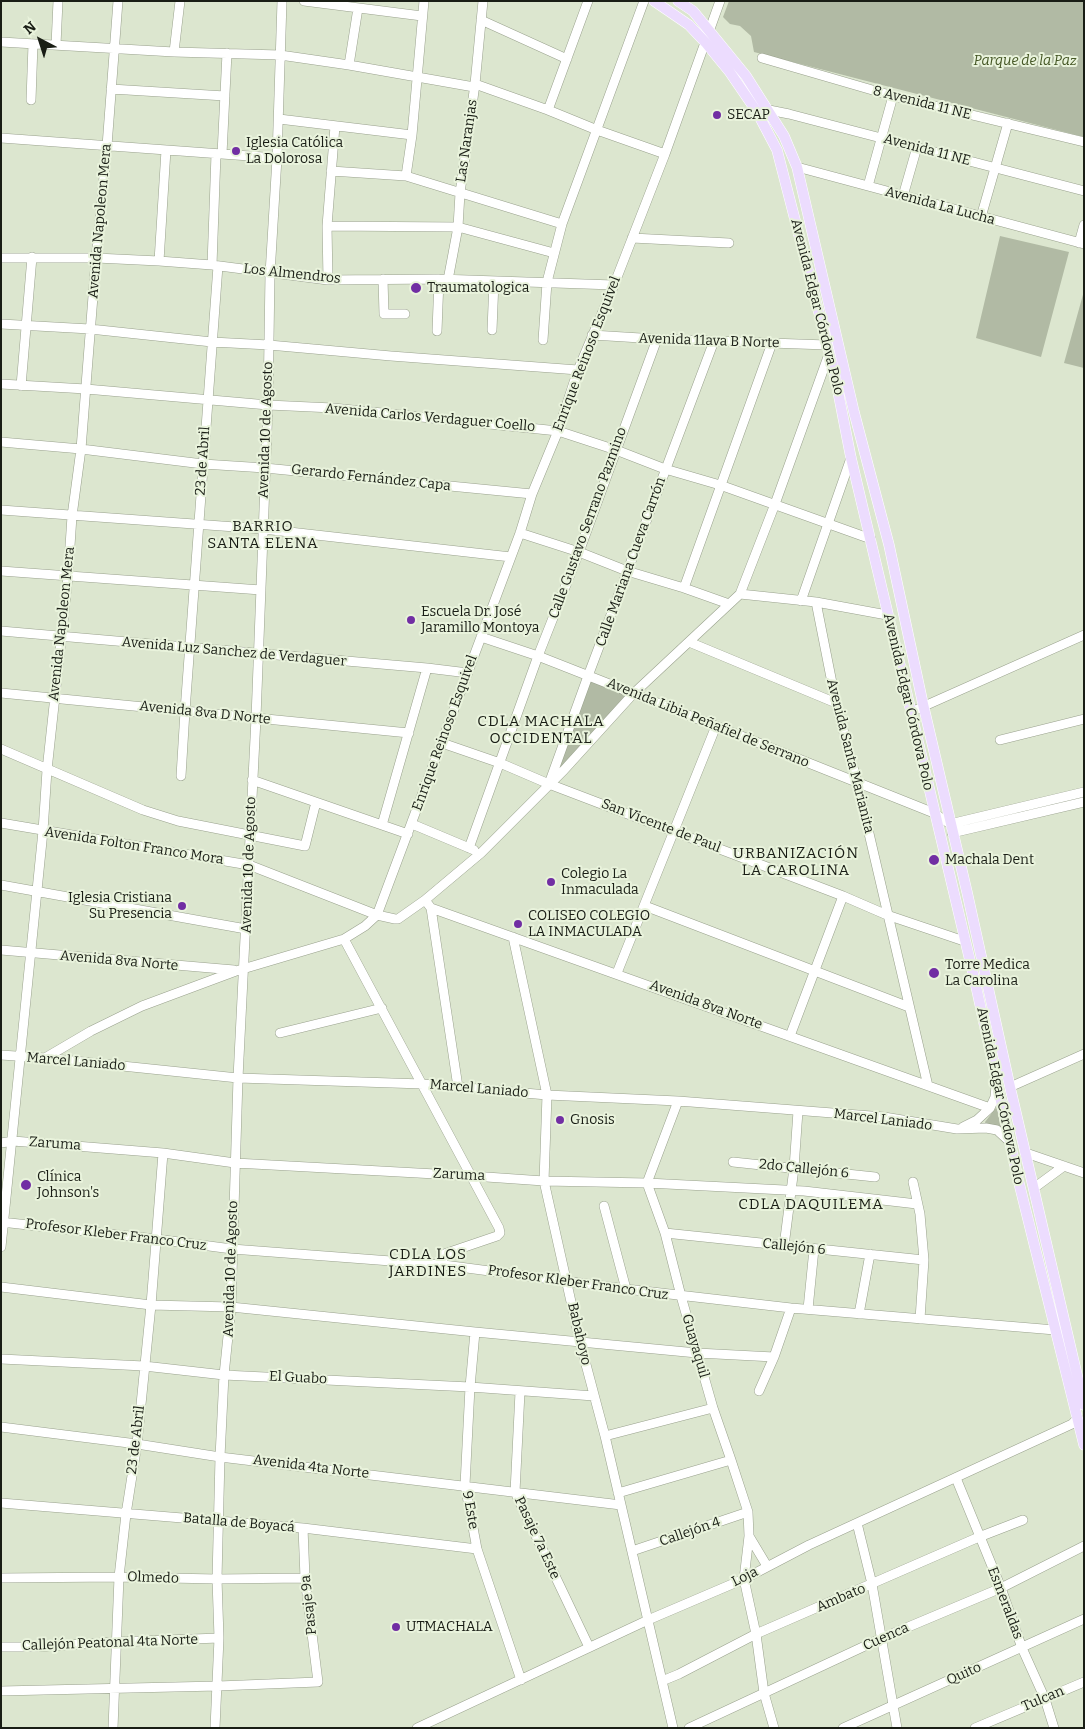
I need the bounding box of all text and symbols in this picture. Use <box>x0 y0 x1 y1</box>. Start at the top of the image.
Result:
north arrow <box>15 15 65 65</box>
text: N <box>20 18 40 38</box>
park label: Parque de la Paz <box>973 53 1077 69</box>
street label: 8 Avenida 11 NE <box>871 83 973 123</box>
street label: Las Naranjas <box>453 98 481 184</box>
place label: SECAP <box>727 107 770 123</box>
marker: SECAP <box>711 109 723 121</box>
street label: Avenida 11 NE <box>882 130 972 170</box>
place label: Iglesia Católica La Dolorosa <box>246 135 343 168</box>
street label: Avenida Napoleon Mera <box>85 143 115 299</box>
marker: Iglesia Católica La Dolorosa <box>230 145 242 157</box>
street label: Avenida La Lucha <box>883 183 997 229</box>
street label: Avenida Edgar Córdova Polo <box>787 217 847 397</box>
street label: Los Almendros <box>243 261 341 287</box>
street label: Enrique Reinoso Esquivel <box>550 274 624 434</box>
place label: Traumatologica <box>427 280 529 296</box>
marker: Traumatologica <box>409 281 423 295</box>
street label: Avenida 11ava B Norte <box>638 330 780 352</box>
street label: Avenida 10 de Agosto <box>255 361 277 499</box>
street label: Avenida Carlos Verdaguer Coello <box>324 400 536 436</box>
street label: Calle Gustavo Serrano Pazmino <box>545 425 631 621</box>
street label: 23 de Abril <box>192 426 214 496</box>
street label: Gerardo Fernández Capa <box>290 461 452 495</box>
street label: Calle Mariana Cueva Carrón <box>592 475 670 649</box>
district label: BARRIO SANTA ELENA <box>206 518 320 553</box>
street label: Avenida Napoleon Mera <box>46 546 78 702</box>
place label: Escuela Dr. José Jaramillo Montoya <box>421 604 539 636</box>
street label: Avenida Edgar Córdova Polo <box>879 612 937 792</box>
marker: Escuela Dr. José Jaramillo Montoya <box>405 614 417 626</box>
street label: Avenida Luz Sanchez de Verdaguer <box>121 634 347 670</box>
street label: Enrique Reinoso Esquivel <box>409 653 481 813</box>
street label: Avenida Libia Peñafiel de Serrano <box>604 675 812 771</box>
street label: Avenida Santa Marianita <box>823 677 877 835</box>
street label: Avenida 8va D Norte <box>139 698 271 728</box>
district label: CDLA MACHALA OCCIDENTAL <box>476 713 606 748</box>
street label: San Vicente de Paul <box>599 795 723 857</box>
street label: Avenida 10 de Agosto <box>238 796 260 934</box>
street label: Avenida Folton Franco Mora <box>43 824 225 868</box>
district label: URBANIZACIÓN LA CAROLINA <box>731 845 861 880</box>
place label: Machala Dent <box>945 852 1034 868</box>
marker: Machala Dent <box>927 853 941 867</box>
place label: Colegio La Inmaculada <box>561 866 639 899</box>
marker: Colegio La Inmaculada <box>545 876 557 888</box>
place label: Iglesia Cristiana Su Presencia <box>68 890 172 922</box>
marker: Iglesia Cristiana Su Presencia <box>176 900 188 912</box>
place label: COLISEO COLEGIO LA INMACULADA <box>528 908 650 940</box>
marker: COLISEO COLEGIO LA INMACULADA <box>512 918 524 930</box>
street label: Avenida 8va Norte <box>59 947 179 975</box>
place label: Torre Medica La Carolina <box>945 957 1030 990</box>
marker: Torre Medica La Carolina <box>927 966 941 980</box>
street label: Avenida 8va Norte <box>647 977 765 1033</box>
street label: Avenida Edgar Córdova Polo <box>973 1006 1027 1186</box>
street label: Marcel Laniado <box>26 1049 126 1075</box>
street label: Marcel Laniado <box>429 1076 529 1102</box>
street label: Marcel Laniado <box>833 1106 933 1134</box>
place label: Gnosis <box>570 1112 615 1128</box>
marker: Gnosis <box>554 1114 566 1126</box>
street label: Zaruma <box>28 1134 82 1154</box>
street label: 2do Callejón 6 <box>758 1156 850 1182</box>
street label: Zaruma <box>433 1165 485 1185</box>
place label: Clínica Johnson's <box>37 1169 99 1202</box>
marker: Clínica Johnson's <box>19 1178 33 1192</box>
district label: CDLA DAQUILEMA <box>736 1196 886 1214</box>
street label: Avenida 10 de Agosto <box>220 1200 242 1338</box>
street label: Profesor Kleber Franco Cruz <box>25 1216 207 1254</box>
street label: Callejón 6 <box>761 1235 827 1259</box>
district label: CDLA LOS JARDINES <box>388 1246 468 1281</box>
street label: Profesor Kleber Franco Cruz <box>487 1262 669 1304</box>
street label: Babahoyo <box>564 1301 594 1367</box>
street label: Guayaquil <box>678 1312 712 1380</box>
street label: El Guabo <box>269 1368 327 1388</box>
street label: 23 de Abril <box>123 1405 149 1475</box>
street label: Avenida 4ta Norte <box>252 1452 370 1482</box>
street label: 9 Este <box>458 1489 482 1531</box>
street label: Pasaje 7a Este <box>510 1494 564 1582</box>
street label: Batalla de Boyacá <box>182 1510 296 1536</box>
street label: Callejón 4 <box>657 1514 723 1550</box>
street label: Loja <box>729 1564 761 1590</box>
street label: Esmeraldas <box>984 1564 1026 1642</box>
street label: Olmedo <box>127 1569 179 1587</box>
street label: Pasaje 9a <box>298 1574 320 1636</box>
street label: Ambato <box>814 1580 868 1616</box>
place label: UTMACHALA <box>406 1619 493 1635</box>
street label: Cuenca <box>860 1619 912 1655</box>
marker: UTMACHALA <box>390 1621 402 1633</box>
street label: Callejón Peatonal 4ta Norte <box>22 1632 198 1654</box>
street label: Quito <box>944 1659 984 1689</box>
street label: Tulcan <box>1019 1683 1067 1715</box>

